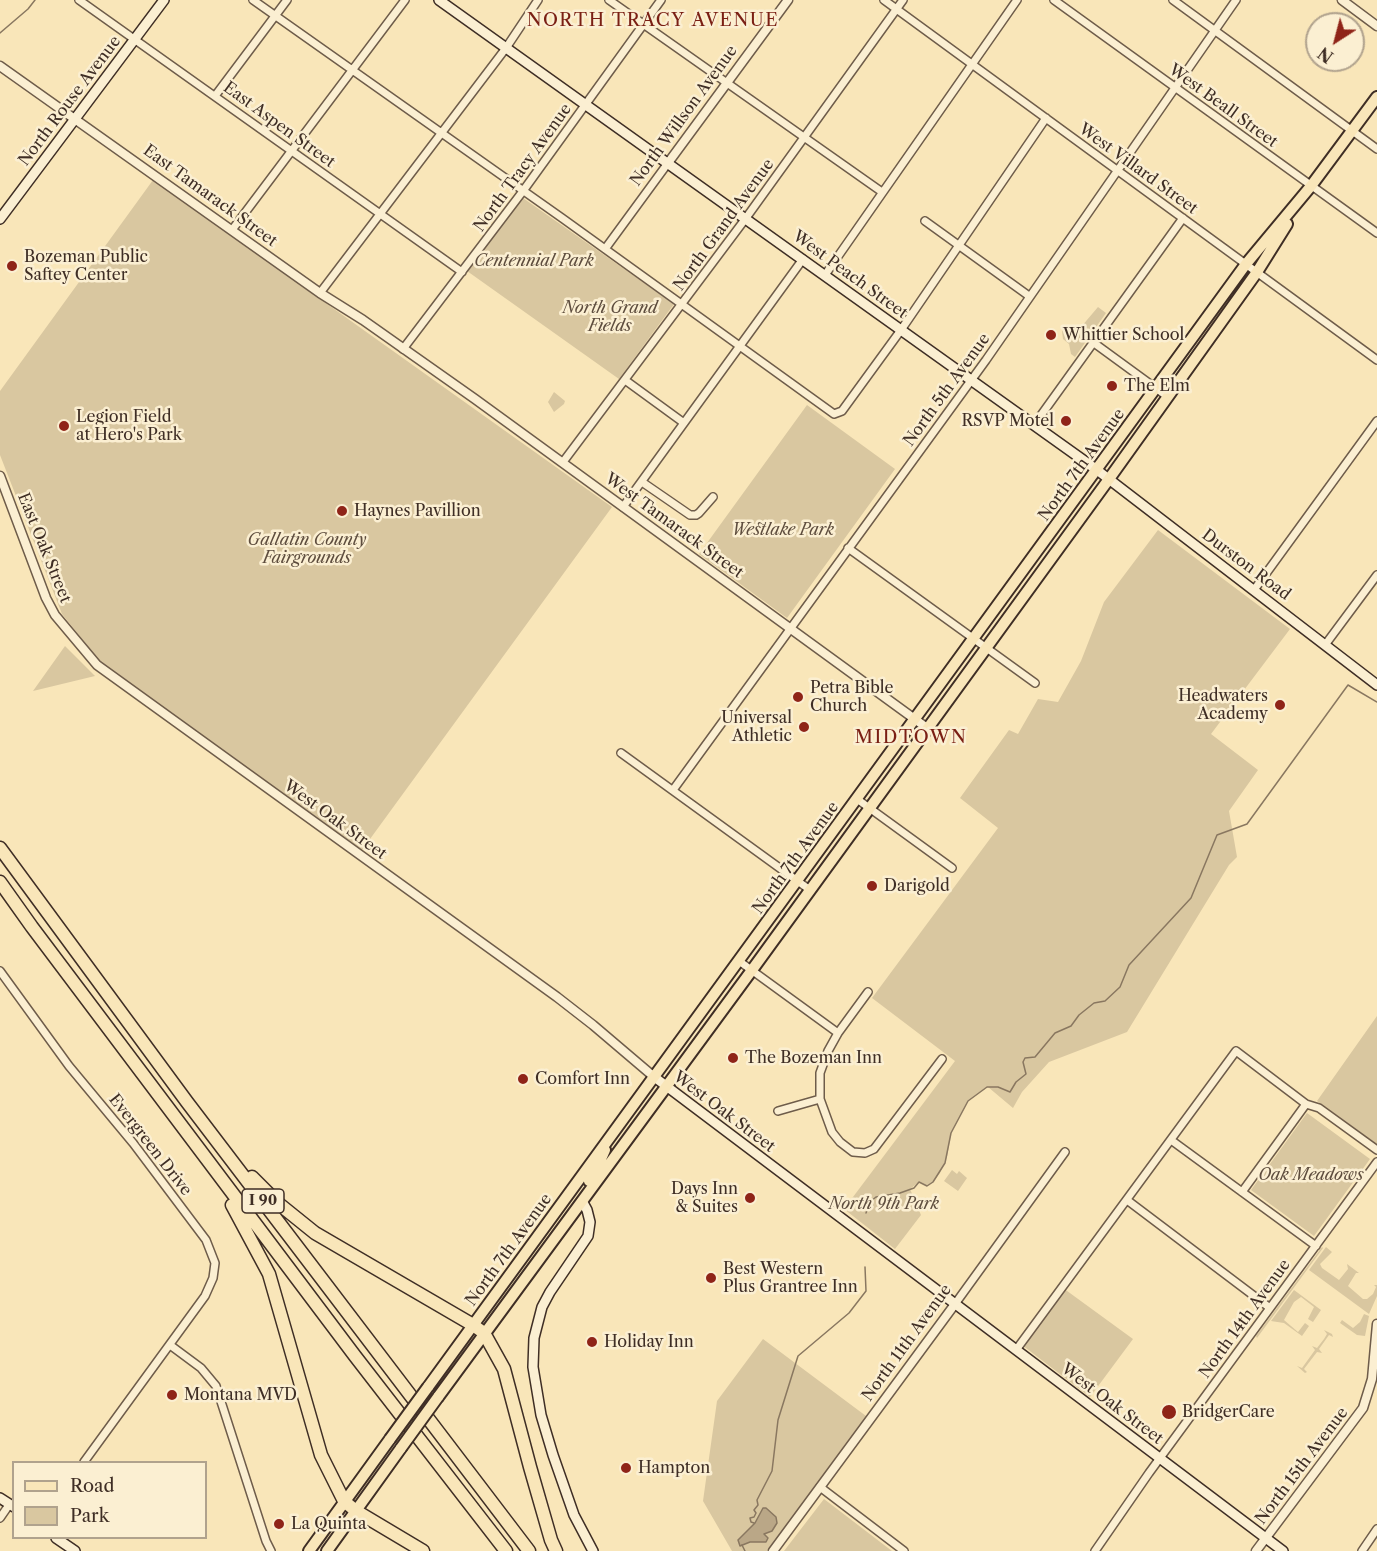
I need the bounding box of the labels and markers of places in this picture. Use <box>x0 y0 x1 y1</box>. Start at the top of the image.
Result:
place label: Bozeman Public Saftey Center <box>24 247 148 285</box>
marker: Bozeman Public Saftey Center <box>5 259 19 273</box>
place label: Whittier School <box>1063 325 1184 345</box>
marker: Whittier School <box>1044 328 1058 342</box>
place label: The Elm <box>1124 376 1190 396</box>
marker: The Elm <box>1105 379 1119 393</box>
place label: Legion Field at Hero's Park <box>76 407 182 445</box>
place label: RSVP Motel <box>961 411 1054 431</box>
marker: RSVP Motel <box>1059 414 1073 428</box>
marker: Legion Field at Hero's Park <box>57 419 71 433</box>
place label: Haynes Pavillion <box>354 501 481 521</box>
marker: Haynes Pavillion <box>335 504 349 518</box>
place label: Petra Bible Church <box>810 678 893 716</box>
place label: Headwaters Academy <box>1178 686 1268 724</box>
marker: Petra Bible Church <box>791 690 805 704</box>
marker: Headwaters Academy <box>1273 698 1287 712</box>
place label: Universal Athletic <box>721 708 792 746</box>
marker: Universal Athletic <box>797 720 811 734</box>
place label: Darigold <box>884 876 950 896</box>
marker: Darigold <box>865 879 879 893</box>
place label: The Bozeman Inn <box>745 1048 882 1068</box>
marker: The Bozeman Inn <box>726 1051 740 1065</box>
place label: Comfort Inn <box>535 1069 630 1089</box>
marker: Comfort Inn <box>516 1072 530 1086</box>
place label: Days Inn & Suites <box>671 1179 738 1217</box>
marker: Days Inn & Suites <box>743 1191 757 1205</box>
place label: Best Western Plus Grantree Inn <box>723 1259 858 1297</box>
marker: Best Western Plus Grantree Inn <box>704 1271 718 1285</box>
place label: Holiday Inn <box>604 1332 694 1352</box>
marker: Holiday Inn <box>585 1335 599 1349</box>
place label: Montana MVD <box>184 1385 297 1405</box>
marker: Montana MVD <box>165 1388 179 1402</box>
place label: BridgerCare <box>1182 1402 1275 1422</box>
marker: BridgerCare <box>1160 1403 1178 1421</box>
place label: Hampton <box>638 1458 710 1478</box>
marker: Hampton <box>619 1461 633 1475</box>
place label: La Quinta <box>291 1514 366 1534</box>
marker: La Quinta <box>272 1517 286 1531</box>

